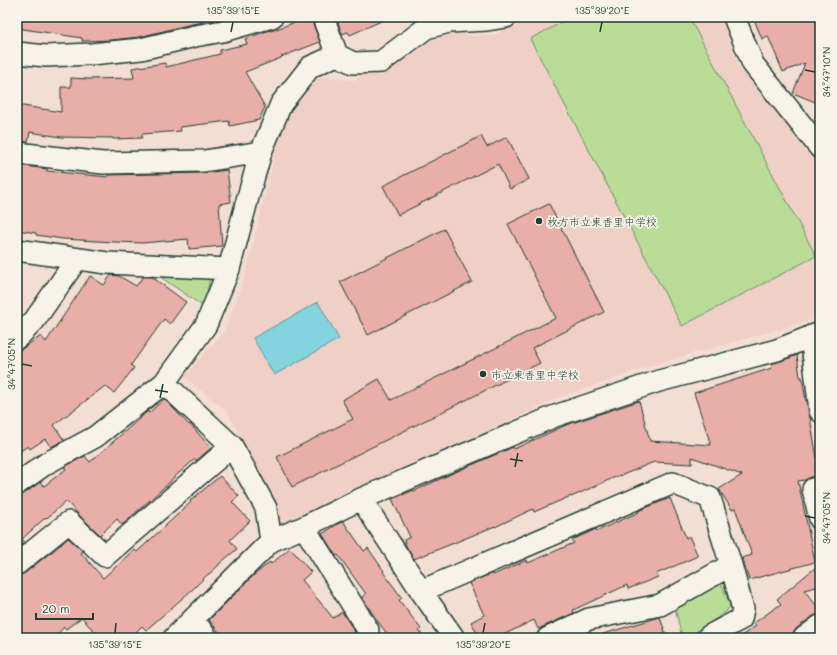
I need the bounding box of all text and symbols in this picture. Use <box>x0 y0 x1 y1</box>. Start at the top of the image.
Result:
text: 135°39'15"E <box>206 3 260 17</box>
text: 135°39'20"E <box>575 3 630 17</box>
text: 34°47'10"N <box>819 47 833 97</box>
place label: 枚方市立東香里中学校 <box>547 214 657 229</box>
marker: 枚方市立東香里中学校 <box>534 216 544 226</box>
text: 34°47'05"N <box>4 338 18 390</box>
place label: 市立東香里中学校 <box>491 367 579 382</box>
marker: 市立東香里中学校 <box>478 369 488 379</box>
text: 34°47'05"N <box>819 492 833 544</box>
scale bar <box>36 595 93 621</box>
text: 20 m <box>42 600 70 616</box>
text: 135°39'15"E <box>88 637 142 651</box>
text: 135°39'20"E <box>456 637 511 651</box>

